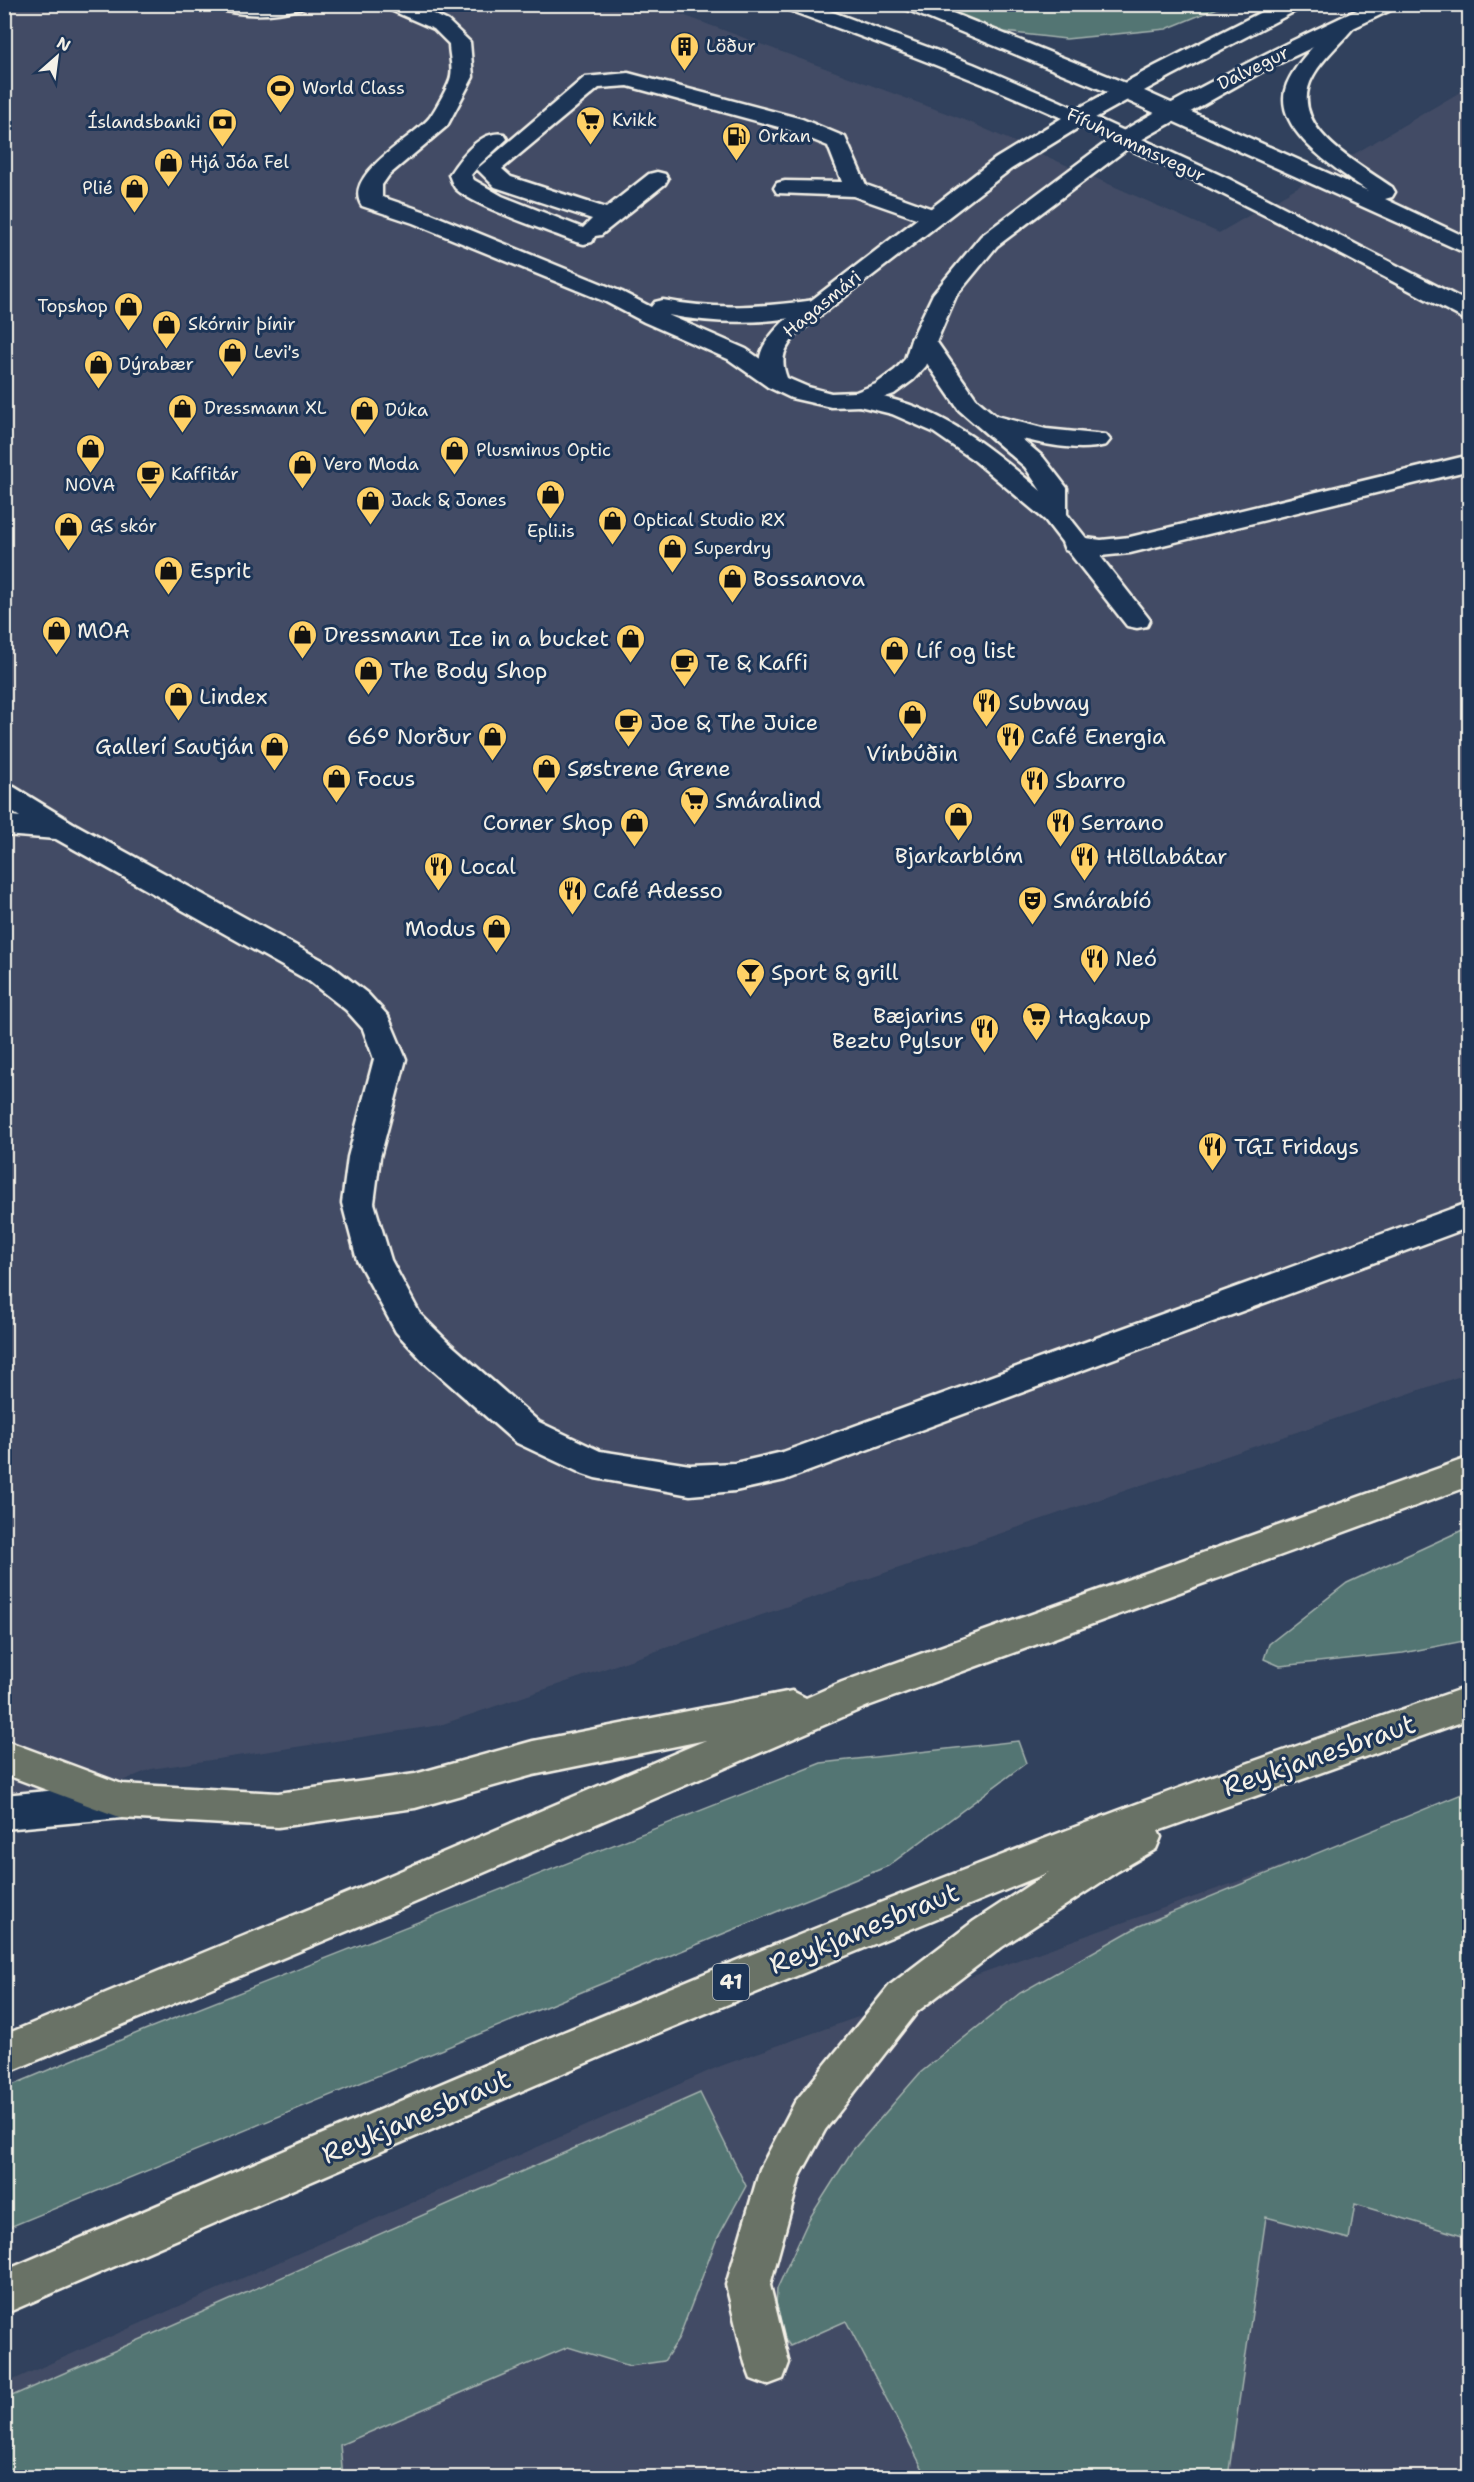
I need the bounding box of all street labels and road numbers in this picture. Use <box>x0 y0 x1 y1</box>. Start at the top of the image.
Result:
street label: Dalvegur <box>1213 40 1293 96</box>
street label: Fífuhvammsvegur <box>1063 102 1209 188</box>
street label: Hagasmári <box>778 265 866 343</box>
street label: Reykjanesbraut <box>1218 1705 1420 1805</box>
street label: Reykjanesbraut <box>764 1873 964 1983</box>
road number: 41 <box>713 1964 749 2000</box>
street label: Reykjanesbraut <box>316 2060 516 2172</box>

